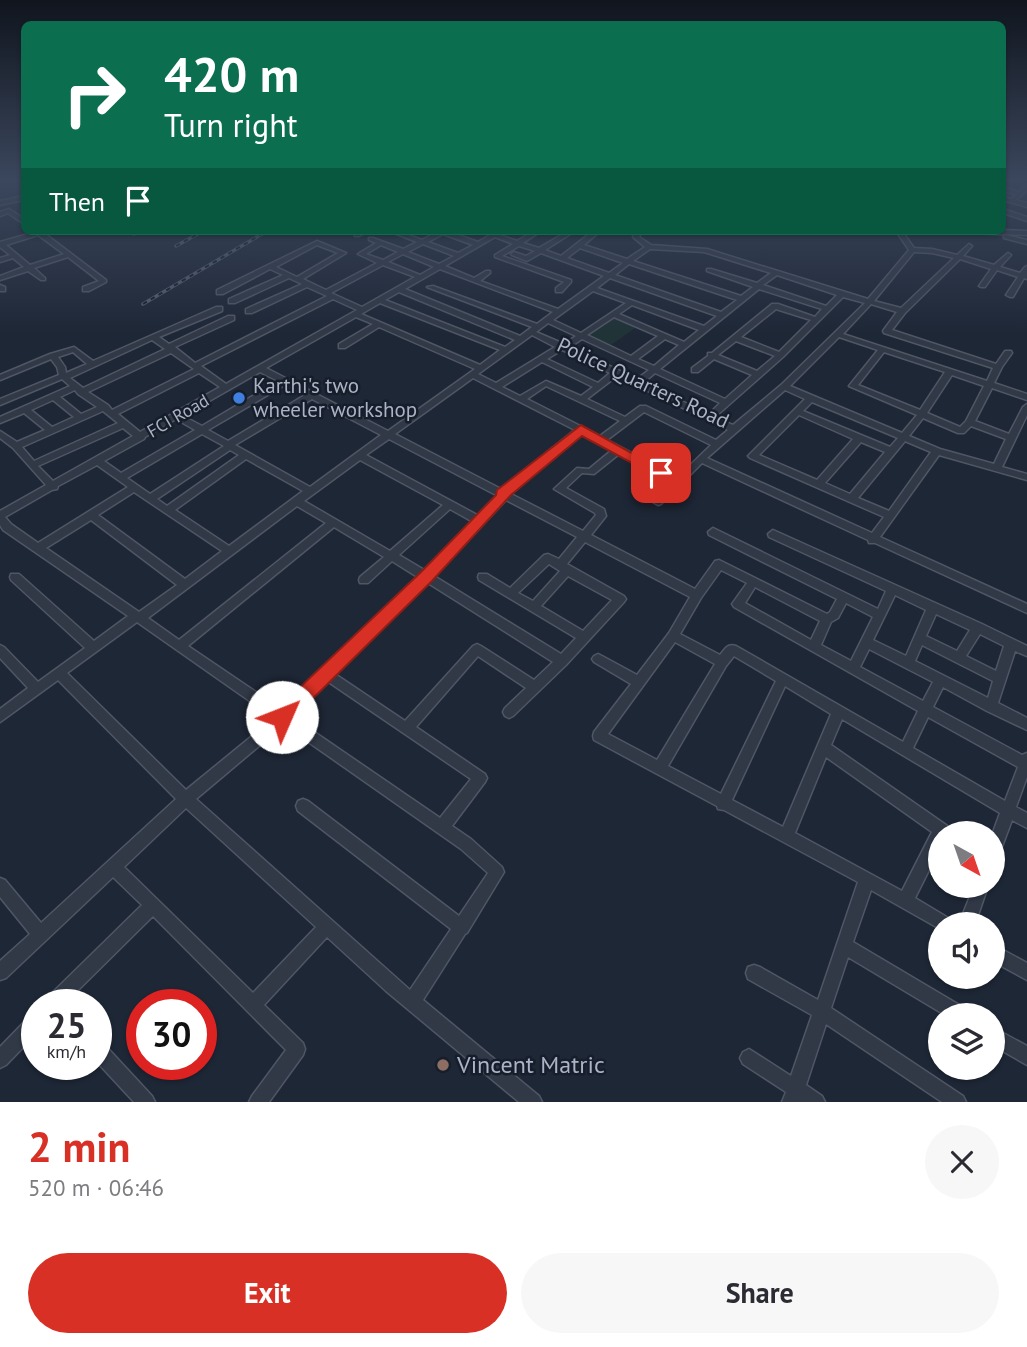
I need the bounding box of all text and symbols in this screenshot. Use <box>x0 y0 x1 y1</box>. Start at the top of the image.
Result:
text: 420 m <box>164 42 299 106</box>
icon: right <box>49 49 140 140</box>
text: Turn right <box>164 104 298 146</box>
icon: arrive <box>119 182 157 220</box>
text: Then <box>49 185 105 218</box>
street label: Police Quarters Road <box>553 331 734 434</box>
place label: Karthi's two wheeler workshop <box>253 372 417 423</box>
street label: FCI Road <box>143 389 213 442</box>
marker: Karthi's two wheeler workshop <box>231 390 247 406</box>
pin <box>631 443 691 503</box>
icon: arrive <box>642 454 680 492</box>
position arrow <box>245 680 319 754</box>
north arrow <box>928 821 1004 898</box>
map controls <box>928 821 1005 1080</box>
button: sound <box>928 912 1005 989</box>
speed limit sign: 30 <box>126 989 217 1080</box>
text: 25 <box>47 1002 86 1048</box>
button: layers <box>928 1003 1005 1080</box>
text: km/h <box>47 1040 86 1063</box>
place label: Vincent Matric <box>456 1049 605 1080</box>
marker: Vincent Matric <box>435 1057 451 1073</box>
text: 2 min <box>28 1119 130 1174</box>
button: close <box>925 1125 999 1199</box>
text: 520 m · 06:46 <box>28 1173 164 1202</box>
button: Exit <box>28 1253 507 1333</box>
button: Share <box>521 1253 999 1333</box>

